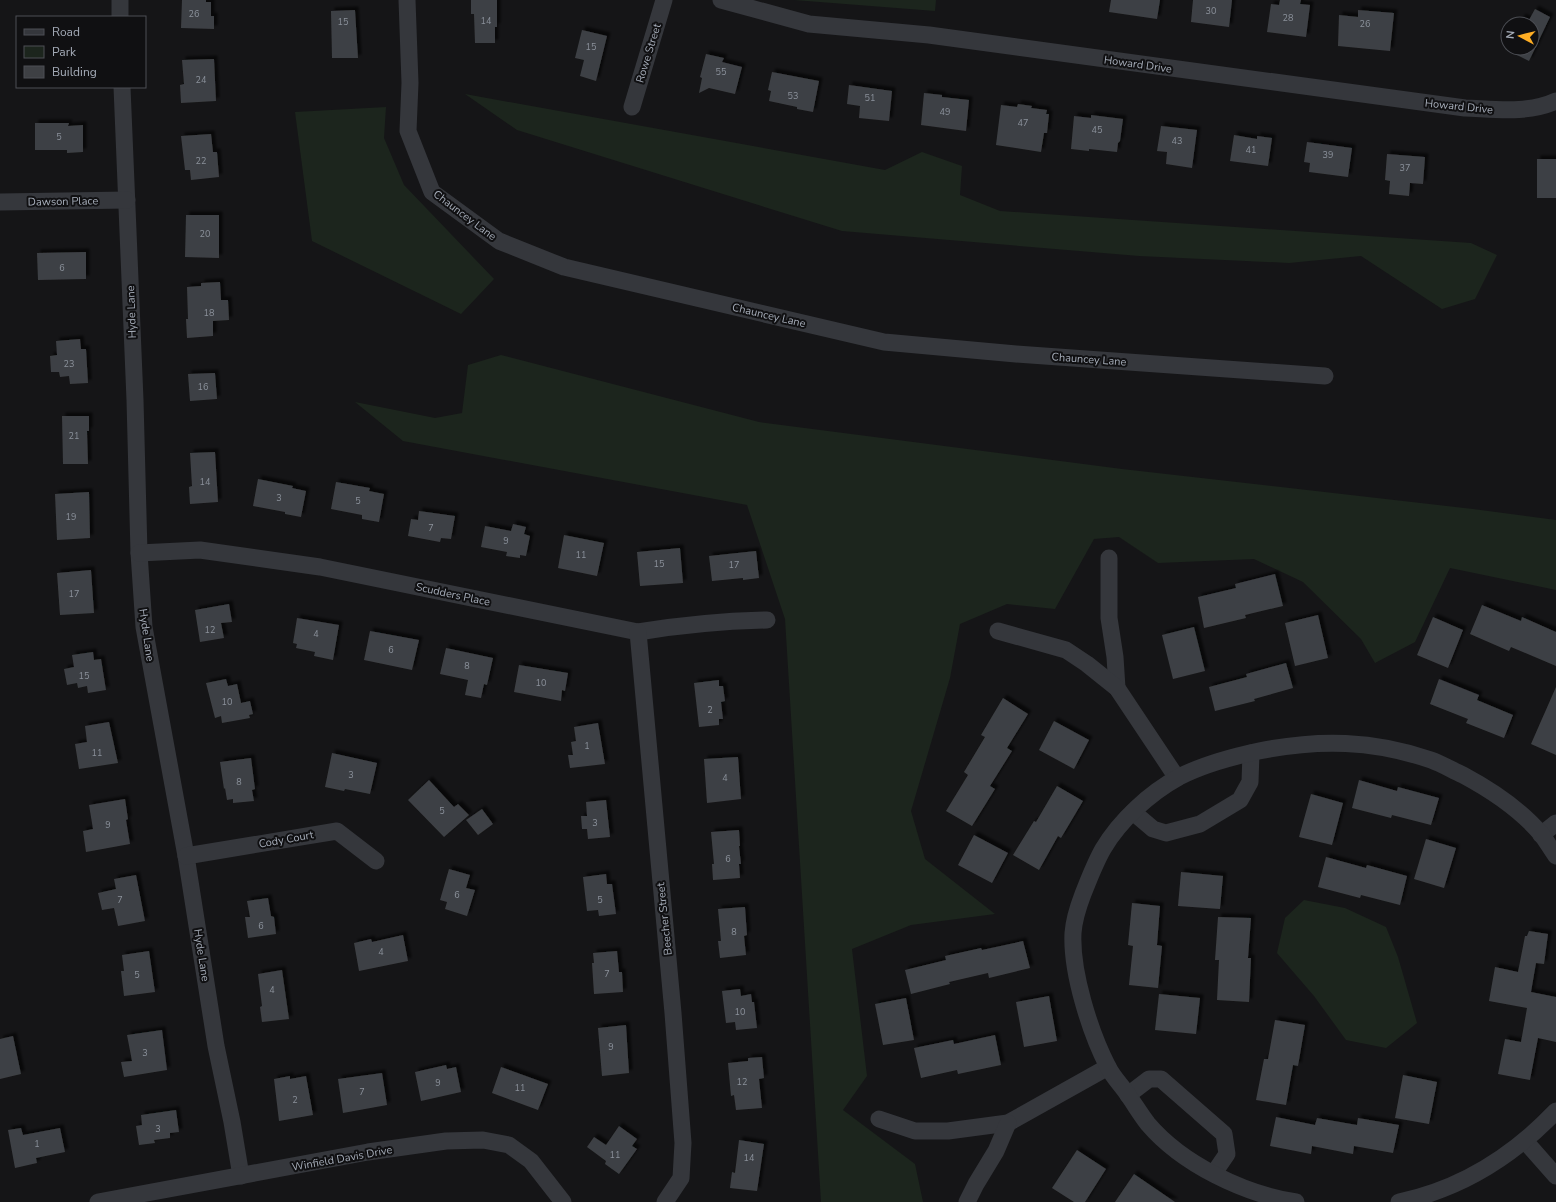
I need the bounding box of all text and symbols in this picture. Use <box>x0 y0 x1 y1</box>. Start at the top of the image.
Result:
house number: 30 <box>1206 5 1216 17</box>
house number: 26 <box>189 8 199 20</box>
house number: 28 <box>1283 12 1293 24</box>
house number: 14 <box>481 15 492 27</box>
legend <box>16 16 146 88</box>
house number: 15 <box>338 16 348 28</box>
north arrow <box>1500 16 1540 56</box>
house number: 26 <box>1360 18 1370 30</box>
street label: Rowe Street <box>632 22 665 85</box>
text: Road <box>52 24 80 40</box>
text: N <box>1503 30 1519 40</box>
house number: 15 <box>586 41 596 53</box>
text: Park <box>52 44 77 60</box>
street label: Howard Drive <box>1103 52 1173 77</box>
text: Building <box>52 64 97 80</box>
house number: 55 <box>716 66 726 78</box>
house number: 24 <box>196 74 207 86</box>
house number: 53 <box>788 90 798 102</box>
house number: 51 <box>865 92 875 104</box>
street label: Howard Drive <box>1424 95 1494 118</box>
house number: 49 <box>940 106 950 118</box>
house number: 47 <box>1018 117 1028 129</box>
house number: 45 <box>1092 124 1102 136</box>
house number: 5 <box>56 131 62 143</box>
house number: 43 <box>1172 135 1182 147</box>
house number: 41 <box>1246 144 1256 156</box>
house number: 39 <box>1323 149 1333 161</box>
house number: 22 <box>196 155 206 167</box>
house number: 37 <box>1400 162 1410 174</box>
street label: Chauncey Lane <box>430 187 499 244</box>
street label: Dawson Place <box>28 193 98 210</box>
house number: 20 <box>200 228 210 240</box>
house number: 6 <box>59 262 65 274</box>
street label: Hyde Lane <box>123 285 140 339</box>
street label: Chauncey Lane <box>731 300 807 331</box>
house number: 18 <box>204 307 214 319</box>
street label: Chauncey Lane <box>1051 349 1127 370</box>
house number: 23 <box>64 358 74 370</box>
house number: 16 <box>198 381 208 393</box>
house number: 21 <box>69 430 79 442</box>
house number: 14 <box>200 476 211 488</box>
house number: 3 <box>276 492 282 504</box>
house number: 5 <box>355 495 361 507</box>
house number: 19 <box>66 511 76 523</box>
house number: 7 <box>428 522 434 534</box>
house number: 9 <box>503 535 509 547</box>
house number: 11 <box>576 549 586 561</box>
house number: 15 <box>654 558 664 570</box>
house number: 17 <box>729 559 739 571</box>
street label: Scudders Place <box>414 579 492 610</box>
house number: 17 <box>69 588 79 600</box>
street label: Hyde Lane <box>135 608 158 662</box>
house number: 12 <box>205 624 215 636</box>
house number: 4 <box>313 628 319 640</box>
house number: 6 <box>388 644 394 656</box>
house number: 8 <box>464 660 470 672</box>
house number: 15 <box>79 670 89 682</box>
house number: 10 <box>536 677 546 689</box>
house number: 10 <box>222 696 232 708</box>
house number: 2 <box>707 704 713 716</box>
house number: 1 <box>584 740 590 752</box>
house number: 11 <box>92 747 102 759</box>
house number: 3 <box>348 769 354 781</box>
house number: 4 <box>722 772 728 784</box>
house number: 8 <box>236 776 242 788</box>
house number: 5 <box>439 805 445 817</box>
house number: 3 <box>592 817 598 829</box>
house number: 9 <box>105 819 111 831</box>
street label: Cody Court <box>257 827 315 852</box>
house number: 6 <box>725 853 731 865</box>
street label: Beecher Street <box>653 882 676 956</box>
house number: 6 <box>454 889 460 901</box>
house number: 7 <box>117 894 123 906</box>
house number: 5 <box>597 894 603 906</box>
house number: 6 <box>258 920 264 932</box>
house number: 8 <box>731 926 737 938</box>
street label: Hyde Lane <box>190 928 213 983</box>
house number: 4 <box>378 946 384 958</box>
house number: 7 <box>604 968 610 980</box>
house number: 5 <box>134 969 140 981</box>
house number: 4 <box>269 984 275 996</box>
house number: 10 <box>735 1006 745 1018</box>
house number: 9 <box>608 1041 614 1053</box>
house number: 3 <box>142 1047 148 1059</box>
house number: 12 <box>737 1076 747 1088</box>
house number: 9 <box>435 1077 441 1089</box>
house number: 11 <box>515 1082 525 1094</box>
house number: 7 <box>359 1086 365 1098</box>
house number: 2 <box>292 1094 298 1106</box>
house number: 3 <box>155 1123 161 1135</box>
house number: 1 <box>34 1138 40 1150</box>
street label: Winfield Davis Drive <box>291 1142 394 1175</box>
house number: 11 <box>610 1149 620 1161</box>
house number: 14 <box>744 1152 755 1164</box>

